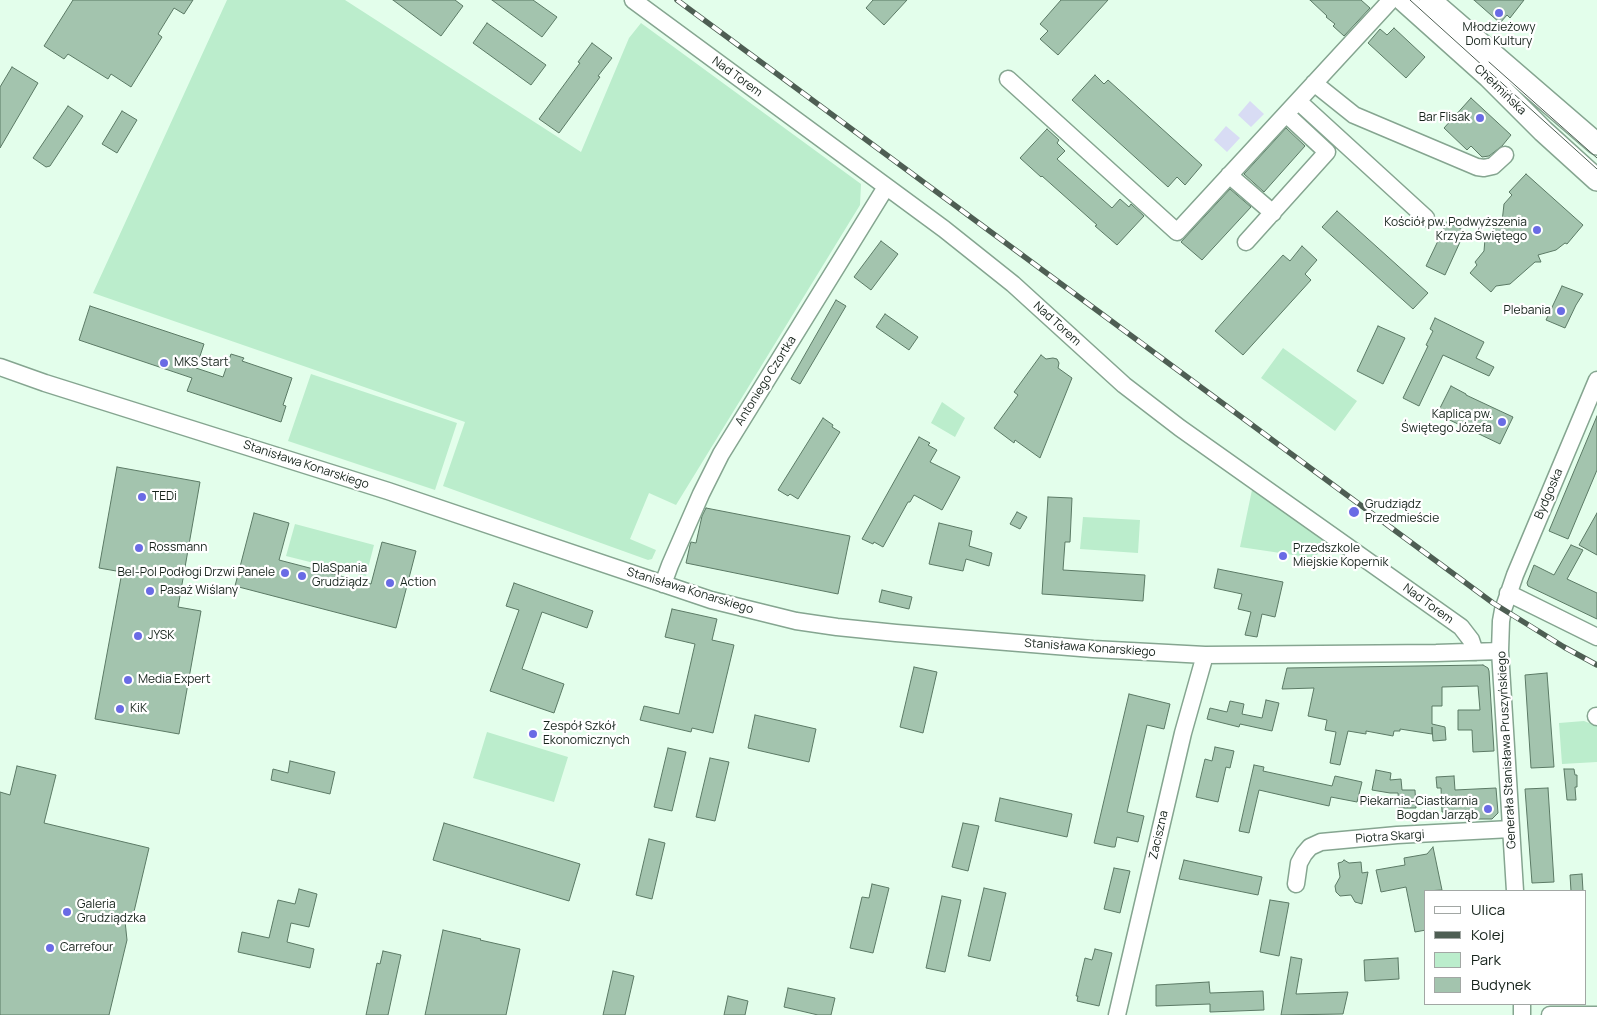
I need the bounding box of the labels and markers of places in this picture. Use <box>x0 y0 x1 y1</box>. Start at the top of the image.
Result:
marker: Młodzieżowy Dom Kultury <box>1493 7 1505 19</box>
place label: Młodzieżowy Dom Kultury <box>1463 21 1535 49</box>
place label: Bar Flisak <box>1419 111 1470 125</box>
marker: Bar Flisak <box>1474 112 1486 124</box>
place label: Kościół pw. Podwyższenia Krzyża Świętego <box>1384 216 1527 244</box>
marker: Kościół pw. Podwyższenia Krzyża Świętego <box>1531 224 1543 236</box>
place label: Plebania <box>1504 304 1551 318</box>
marker: Plebania <box>1555 305 1567 317</box>
place label: MKS Start <box>174 356 229 370</box>
marker: MKS Start <box>158 357 170 369</box>
place label: Kaplica pw. Świętego Józefa <box>1401 408 1492 436</box>
marker: Kaplica pw. Świętego Józefa <box>1496 416 1508 428</box>
place label: TEDi <box>152 490 177 504</box>
marker: TEDi <box>136 491 148 503</box>
place label: Grudziądz Przedmieście <box>1365 498 1439 526</box>
marker: Grudziądz Przedmieście <box>1347 505 1361 519</box>
place label: Rossmann <box>149 541 207 555</box>
marker: Rossmann <box>133 542 145 554</box>
place label: Przedszkole Miejskie Kopernik <box>1293 542 1388 570</box>
marker: Przedszkole Miejskie Kopernik <box>1277 550 1289 562</box>
place label: DlaSpania Grudziądz <box>312 562 368 590</box>
place label: Bel-Pol Podłogi Drzwi Panele <box>117 566 275 580</box>
marker: Bel-Pol Podłogi Drzwi Panele <box>279 567 291 579</box>
marker: DlaSpania Grudziądz <box>296 570 308 582</box>
place label: Action <box>400 576 436 590</box>
marker: Action <box>384 577 396 589</box>
place label: Pasaż Wiślany <box>160 584 238 598</box>
marker: Pasaż Wiślany <box>144 585 156 597</box>
place label: JYSK <box>148 629 174 643</box>
marker: JYSK <box>132 630 144 642</box>
place label: Media Expert <box>138 673 210 687</box>
marker: Media Expert <box>122 674 134 686</box>
place label: KiK <box>130 702 147 716</box>
marker: KiK <box>114 703 126 715</box>
place label: Zespół Szkół Ekonomicznych <box>543 720 630 748</box>
marker: Zespół Szkół Ekonomicznych <box>527 728 539 740</box>
place label: Piekarnia-Ciastkarnia Bogdan Jarząb <box>1360 795 1478 823</box>
marker: Piekarnia-Ciastkarnia Bogdan Jarząb <box>1482 803 1494 815</box>
place label: Galeria Grudziądzka <box>77 898 146 926</box>
marker: Galeria Grudziądzka <box>61 906 73 918</box>
place label: Carrefour <box>60 941 113 955</box>
marker: Carrefour <box>44 942 56 954</box>

